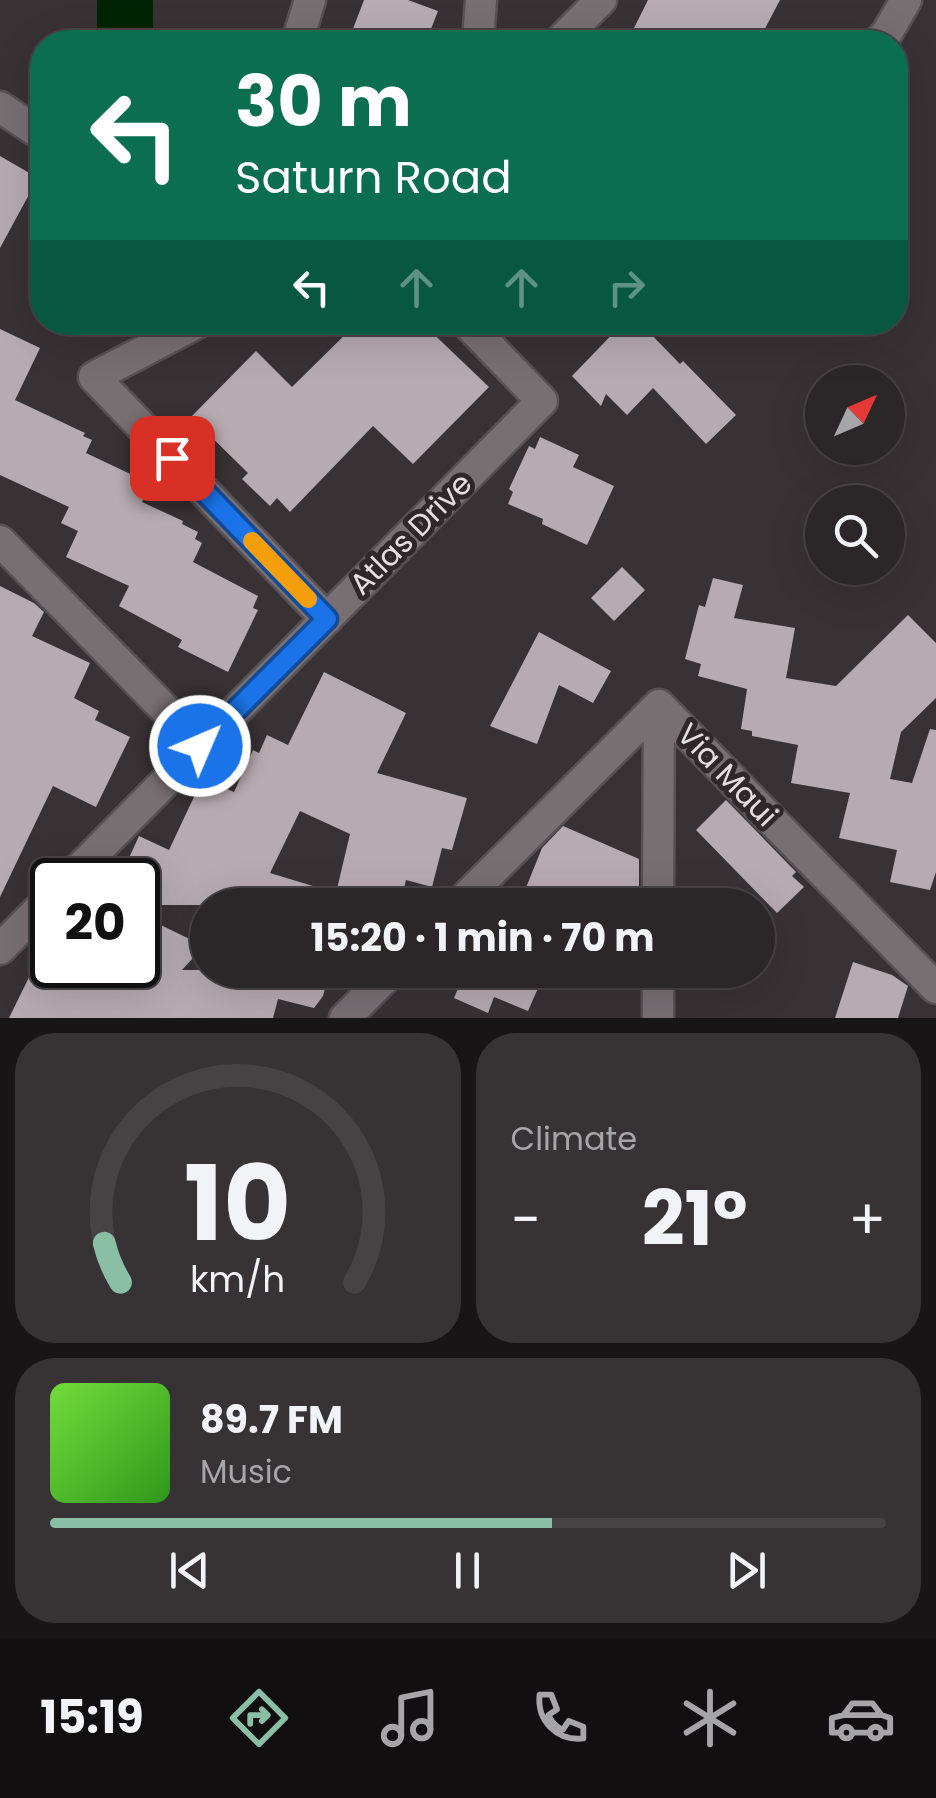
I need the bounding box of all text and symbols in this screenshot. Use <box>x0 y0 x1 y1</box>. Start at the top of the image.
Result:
text: 30 m <box>235 52 412 151</box>
icon: left <box>70 70 200 200</box>
text: Saturn Road <box>235 146 512 209</box>
icon: left <box>284 260 339 315</box>
icon: ahead <box>389 260 444 315</box>
icon: ahead <box>494 260 549 315</box>
icon: right <box>599 260 654 315</box>
north arrow <box>805 365 905 465</box>
map controls <box>805 365 905 585</box>
pin <box>130 416 215 501</box>
icon: arrive <box>145 431 200 486</box>
street label: Atlas Drive <box>340 463 482 605</box>
button: search <box>805 485 905 585</box>
position arrow <box>148 694 252 798</box>
street label: Via Maui <box>667 713 788 836</box>
speed limit sign: 20 <box>30 858 160 988</box>
text: 15:20 · 1 min · 70 m <box>310 911 655 964</box>
text: Climate <box>511 1116 637 1161</box>
text: 10 <box>184 1131 291 1276</box>
text: 21° <box>642 1166 748 1271</box>
text: − <box>511 1181 541 1258</box>
text: + <box>848 1181 886 1258</box>
text: km/h <box>190 1254 285 1305</box>
text: 89.7 FM <box>200 1393 343 1446</box>
text: Music <box>200 1449 292 1494</box>
icon: previous <box>162 1543 217 1598</box>
icon: pause <box>440 1543 495 1598</box>
icon: next <box>719 1543 774 1598</box>
icon: directions <box>224 1683 294 1753</box>
icon: music <box>375 1683 445 1753</box>
icon: phone <box>525 1683 595 1753</box>
icon: climate <box>675 1683 745 1753</box>
icon: car <box>826 1683 896 1753</box>
text: 15:19 <box>40 1686 144 1749</box>

